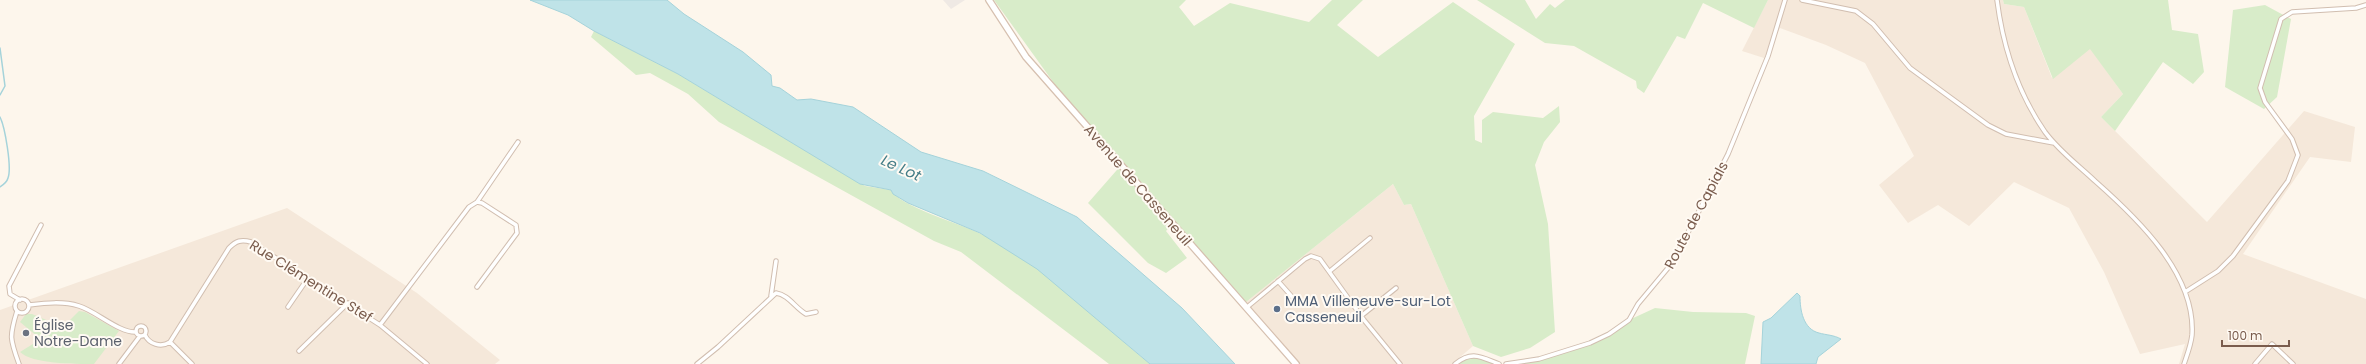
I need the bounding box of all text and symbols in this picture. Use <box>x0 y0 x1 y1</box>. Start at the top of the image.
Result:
street label: Avenue de Casseneuil <box>1080 120 1196 250</box>
water label: Le Lot <box>878 149 925 186</box>
street label: Route de Capials <box>1659 158 1733 272</box>
street label: Rue Clémentine Stef <box>246 235 377 327</box>
place label: MMA Villeneuve-sur-Lot Casseneuil <box>1285 291 1451 327</box>
marker: MMA Villeneuve-sur-Lot Casseneuil <box>1272 304 1282 314</box>
place label: Église Notre-Dame <box>34 315 122 351</box>
scale bar <box>2222 322 2289 348</box>
text: 100 m <box>2228 327 2262 344</box>
marker: Église Notre-Dame <box>21 328 31 338</box>

